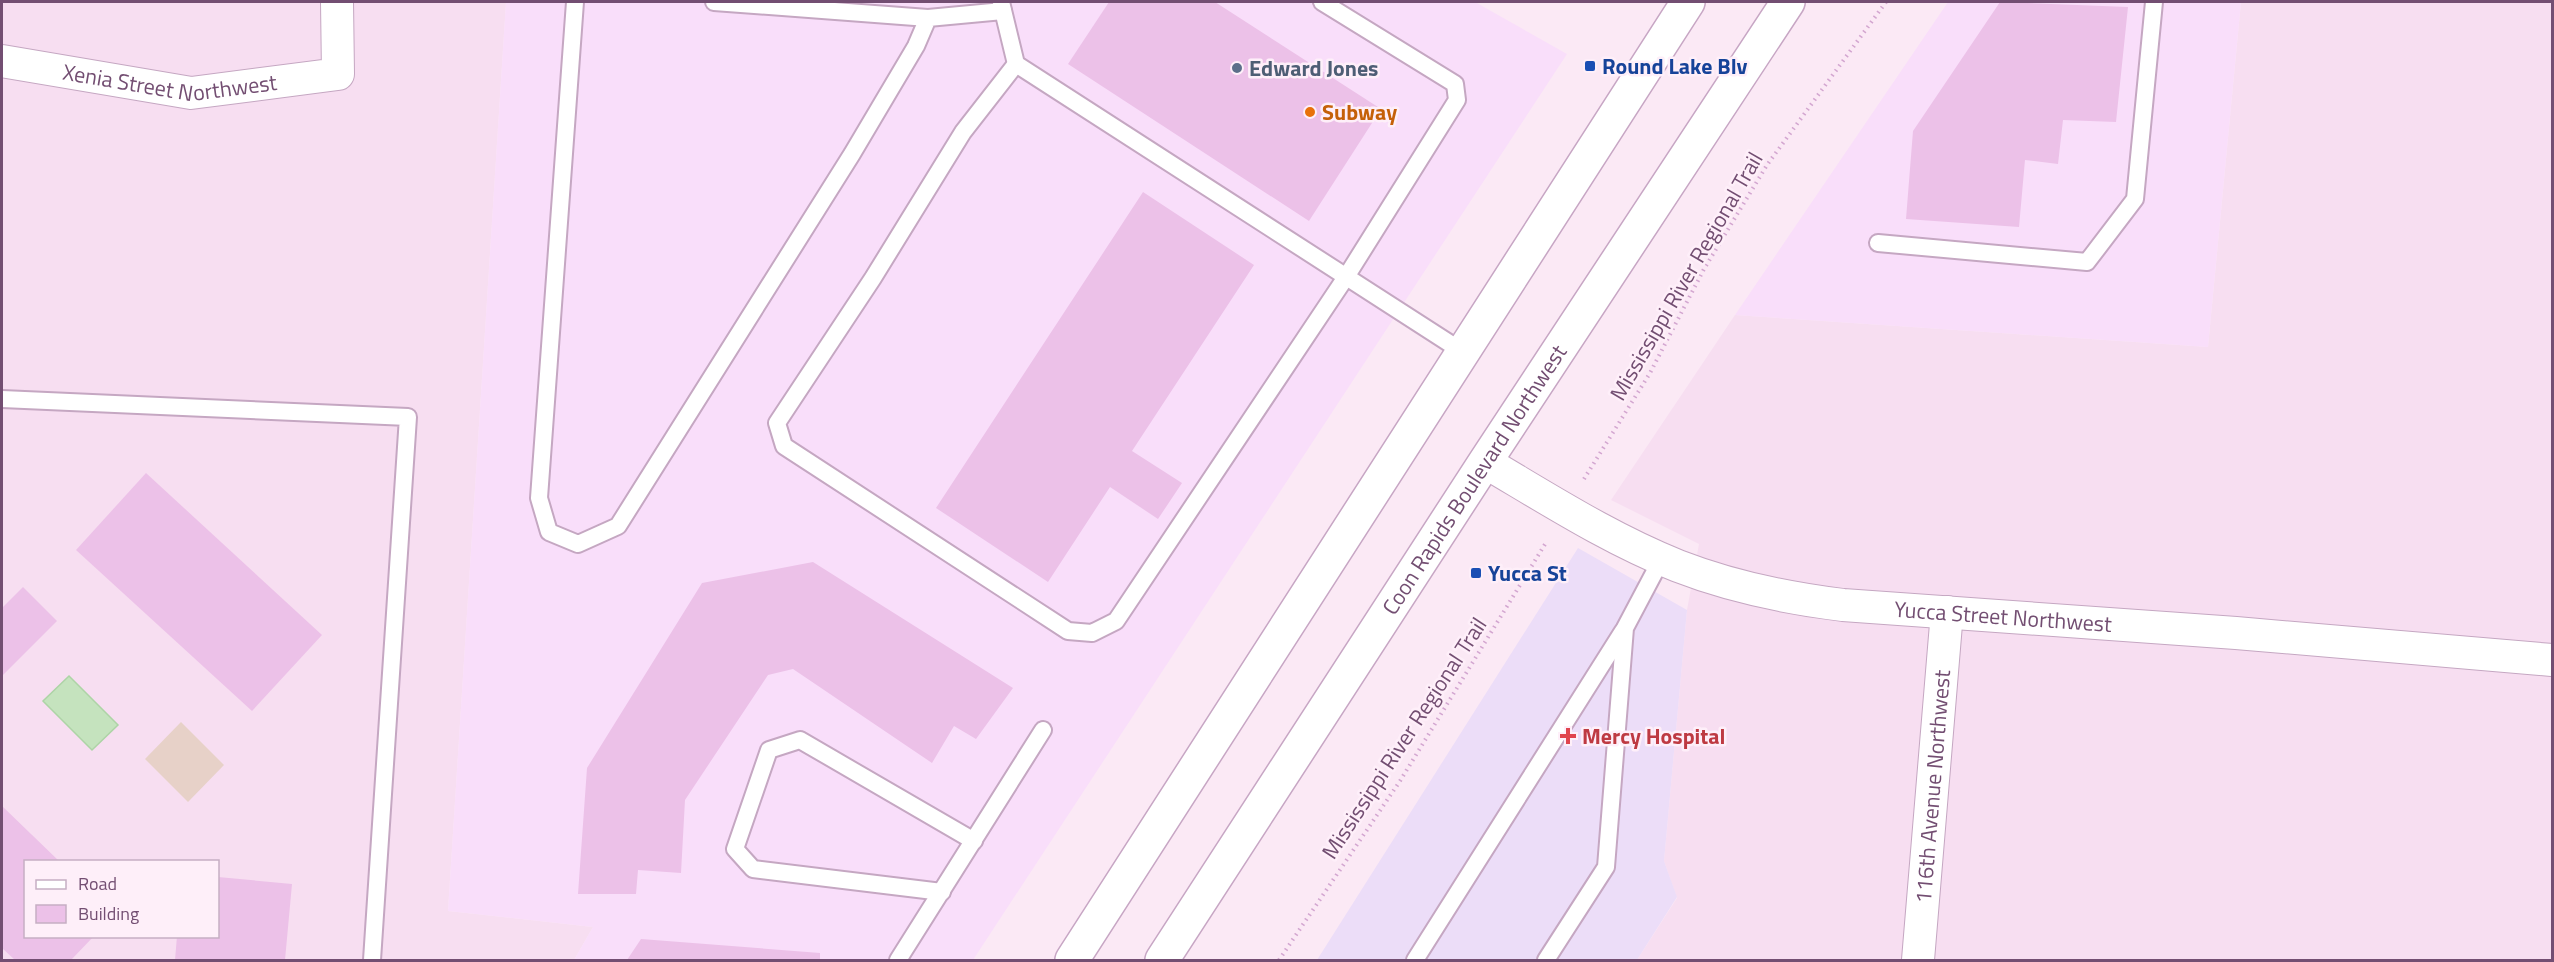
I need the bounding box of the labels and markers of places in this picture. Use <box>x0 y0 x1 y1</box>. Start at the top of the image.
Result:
place label: Round Lake Blv <box>1602 49 1748 83</box>
place label: Edward Jones <box>1249 51 1379 85</box>
marker: Round Lake Blv <box>1583 59 1597 73</box>
marker: Edward Jones <box>1230 61 1244 75</box>
place label: Subway <box>1322 95 1397 129</box>
marker: Subway <box>1303 105 1317 119</box>
place label: Yucca St <box>1488 556 1567 590</box>
marker: Yucca St <box>1469 566 1483 580</box>
place label: Mercy Hospital <box>1582 719 1726 753</box>
marker: Mercy Hospital <box>1559 727 1577 745</box>

